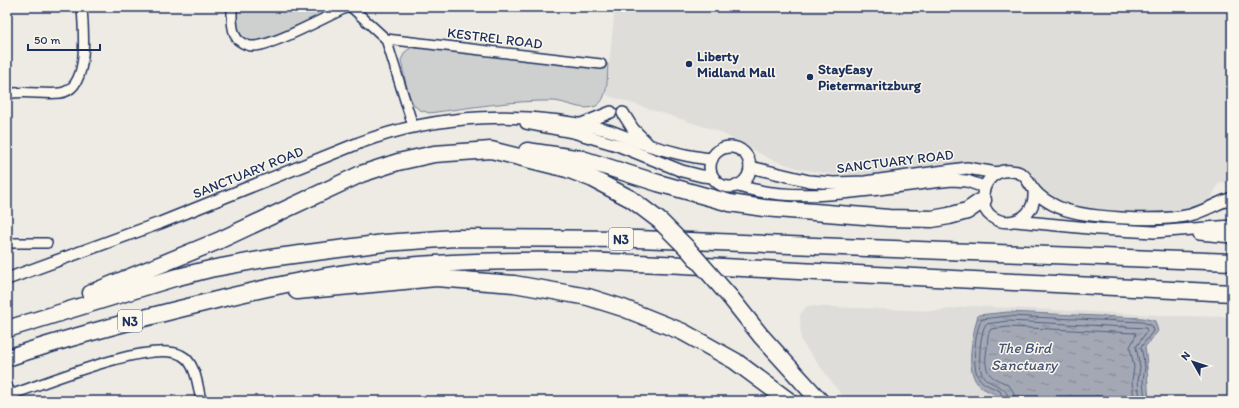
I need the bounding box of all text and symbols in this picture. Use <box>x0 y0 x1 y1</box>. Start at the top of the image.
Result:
street label: KESTREL ROAD <box>446 24 544 53</box>
scale bar <box>28 26 100 52</box>
text: 50 m <box>34 33 60 47</box>
place label: Liberty Midland Mall <box>697 48 776 81</box>
marker: Liberty Midland Mall <box>684 59 694 69</box>
place label: StayEasy Pietermaritzburg <box>818 61 922 94</box>
marker: StayEasy Pietermaritzburg <box>805 72 815 82</box>
street label: SANCTUARY ROAD <box>190 143 306 202</box>
street label: SANCTUARY ROAD <box>836 146 955 177</box>
road number: N3 <box>609 228 633 250</box>
road number: N3 <box>118 310 142 332</box>
water label: The Bird Sanctuary <box>991 339 1059 374</box>
north arrow <box>1173 342 1213 382</box>
text: N <box>1178 349 1193 363</box>

